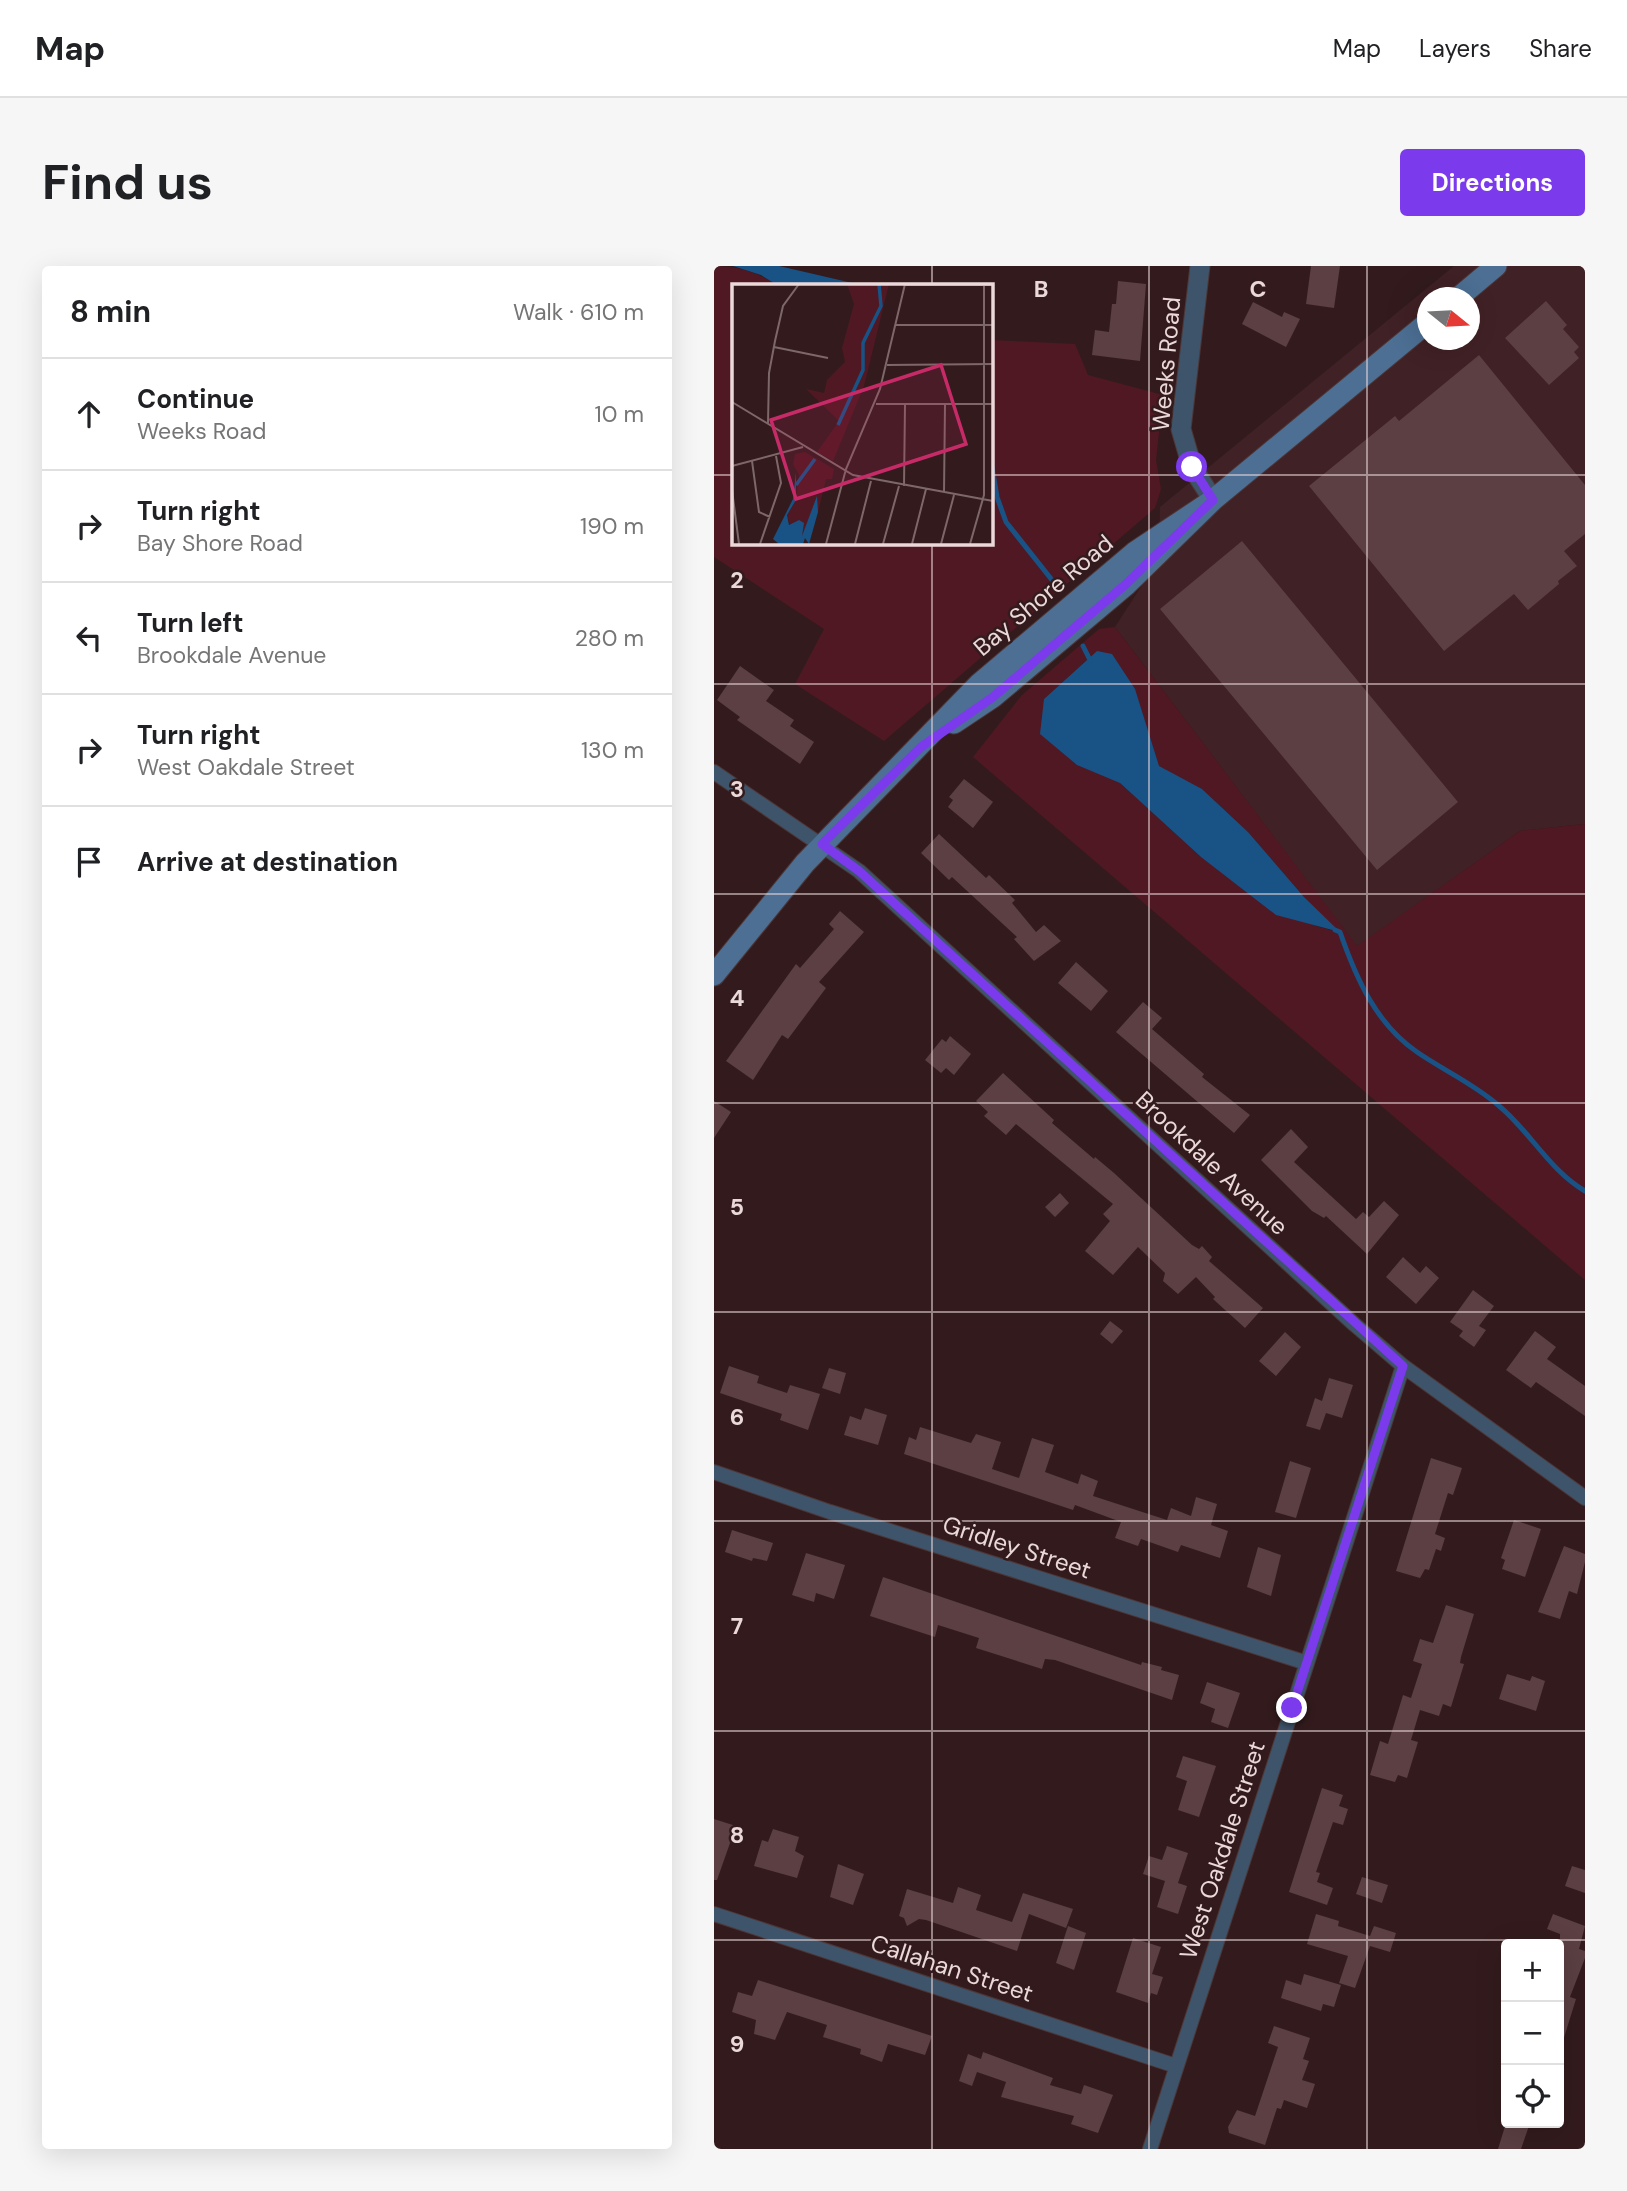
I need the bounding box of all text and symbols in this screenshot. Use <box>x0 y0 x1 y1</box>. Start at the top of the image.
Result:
text: Map <box>35 27 105 70</box>
text: Map <box>1333 33 1381 64</box>
text: Layers <box>1419 33 1491 64</box>
text: Share <box>1529 33 1592 64</box>
button: Directions <box>1400 149 1585 216</box>
text: Find us <box>42 150 213 214</box>
text: B <box>1034 274 1048 304</box>
text: C <box>1250 274 1266 304</box>
inset map <box>732 284 992 544</box>
north arrow <box>1417 287 1480 350</box>
text: 8 min <box>70 292 151 331</box>
street label: Weeks Road <box>1145 295 1187 433</box>
text: Walk · 610 m <box>513 297 644 327</box>
text: Continue <box>137 382 254 416</box>
icon: ahead <box>70 395 108 433</box>
text: 10 m <box>594 399 644 429</box>
text: Weeks Road <box>137 416 266 446</box>
route start <box>1176 451 1207 482</box>
text: Turn right <box>137 494 261 528</box>
icon: right <box>70 507 108 545</box>
text: 190 m <box>580 511 644 541</box>
street label: Bay Shore Road <box>967 527 1119 663</box>
text: Bay Shore Road <box>137 528 303 558</box>
text: 2 <box>730 565 744 595</box>
text: Turn left <box>137 606 244 640</box>
icon: left <box>70 619 108 657</box>
text: 280 m <box>575 623 644 653</box>
text: Brookdale Avenue <box>137 640 326 670</box>
text: Turn right <box>137 718 261 752</box>
icon: right <box>70 731 108 769</box>
text: 130 m <box>581 735 644 765</box>
text: West Oakdale Street <box>137 752 355 782</box>
text: 3 <box>730 774 744 804</box>
icon: arrive <box>70 843 108 881</box>
text: Arrive at destination <box>137 845 398 879</box>
text: 4 <box>730 983 745 1013</box>
street label: Brookdale Avenue <box>1129 1084 1295 1242</box>
text: 5 <box>730 1192 744 1222</box>
text: 6 <box>730 1402 744 1432</box>
street label: Gridley Street <box>939 1508 1095 1586</box>
text: 7 <box>731 1611 743 1641</box>
route end <box>1276 1692 1307 1723</box>
street label: West Oakdale Street <box>1172 1737 1272 1963</box>
text: 8 <box>730 1820 744 1850</box>
street label: Callahan Street <box>867 1927 1037 2009</box>
map controls <box>1501 1939 1564 2128</box>
button: + <box>1501 1939 1564 2002</box>
button: − <box>1501 2002 1564 2065</box>
text: 9 <box>730 2029 744 2059</box>
button: locate <box>1501 2065 1564 2128</box>

